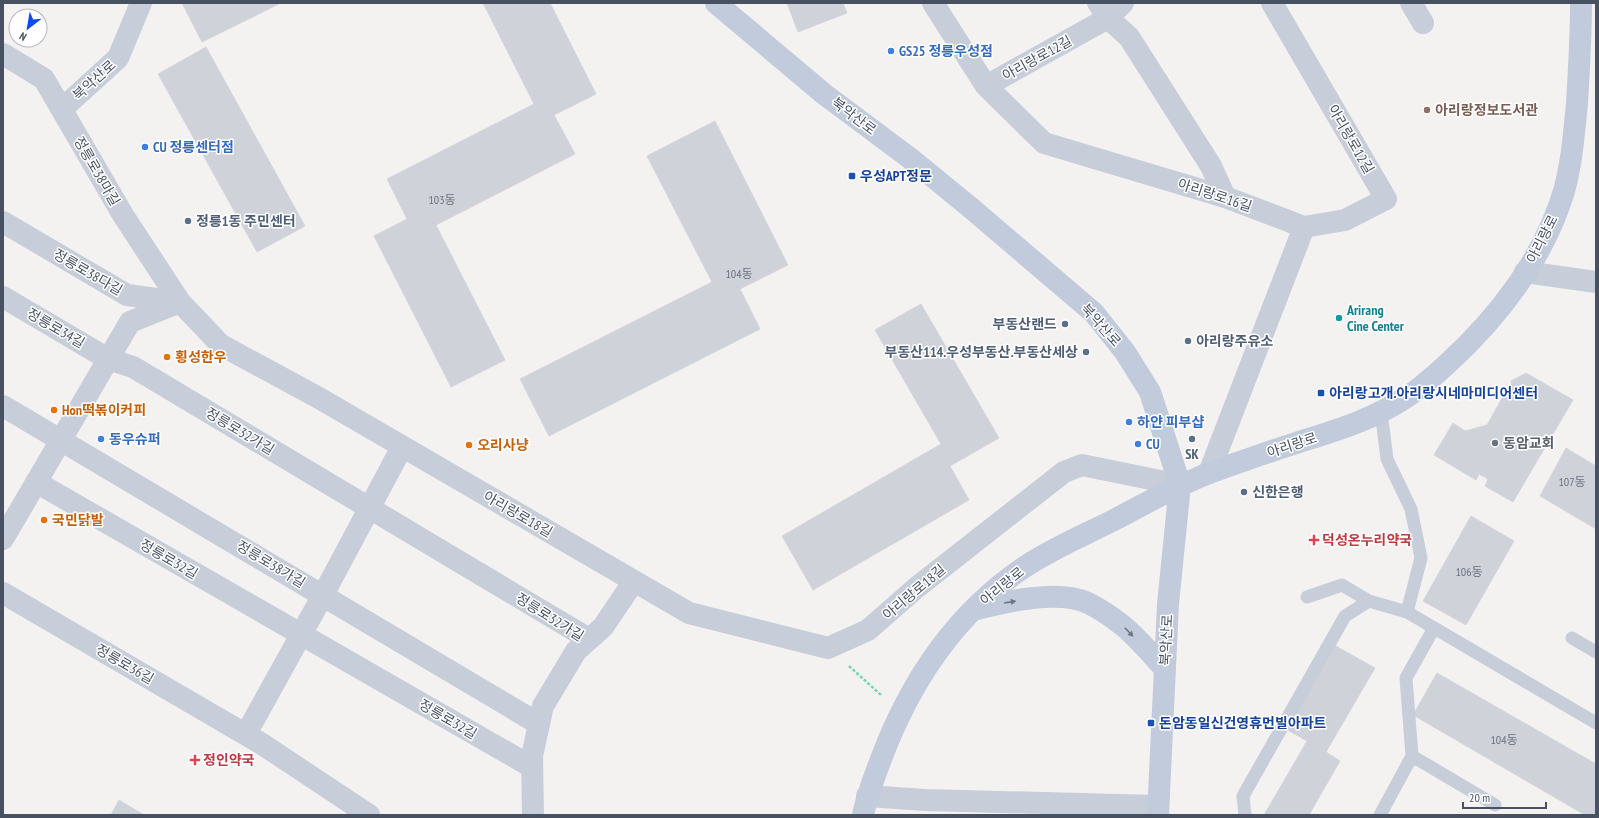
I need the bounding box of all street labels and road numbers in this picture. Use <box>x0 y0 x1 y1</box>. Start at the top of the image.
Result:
street label: 아리랑로12길 <box>999 31 1075 85</box>
street label: 북악산로 <box>69 56 119 104</box>
street label: 북악산로 <box>828 93 880 139</box>
street label: 아리랑로12길 <box>1324 101 1378 177</box>
street label: 정릉로38마길 <box>70 133 124 209</box>
street label: 아리랑로16길 <box>1176 175 1254 215</box>
street label: 아리랑로 <box>1522 212 1562 266</box>
street label: 정릉로38다길 <box>50 245 126 299</box>
street label: 북악산로 <box>1077 300 1125 350</box>
street label: 정릉로34길 <box>24 304 88 352</box>
street label: 정릉로32가길 <box>202 403 278 459</box>
street label: 아리랑로 <box>1265 428 1319 462</box>
street label: 아리랑로18길 <box>480 487 556 541</box>
street label: 정릉로32길 <box>137 535 201 583</box>
street label: 정릉로38가길 <box>233 536 309 592</box>
street label: 아리랑로18길 <box>879 560 949 624</box>
street label: 아리랑로 <box>976 563 1028 609</box>
street label: 정릉로32가길 <box>513 589 587 645</box>
street label: 북악산로 <box>1156 614 1176 666</box>
street label: 정릉로36길 <box>93 640 157 688</box>
street label: 정릉로32길 <box>416 695 480 743</box>

